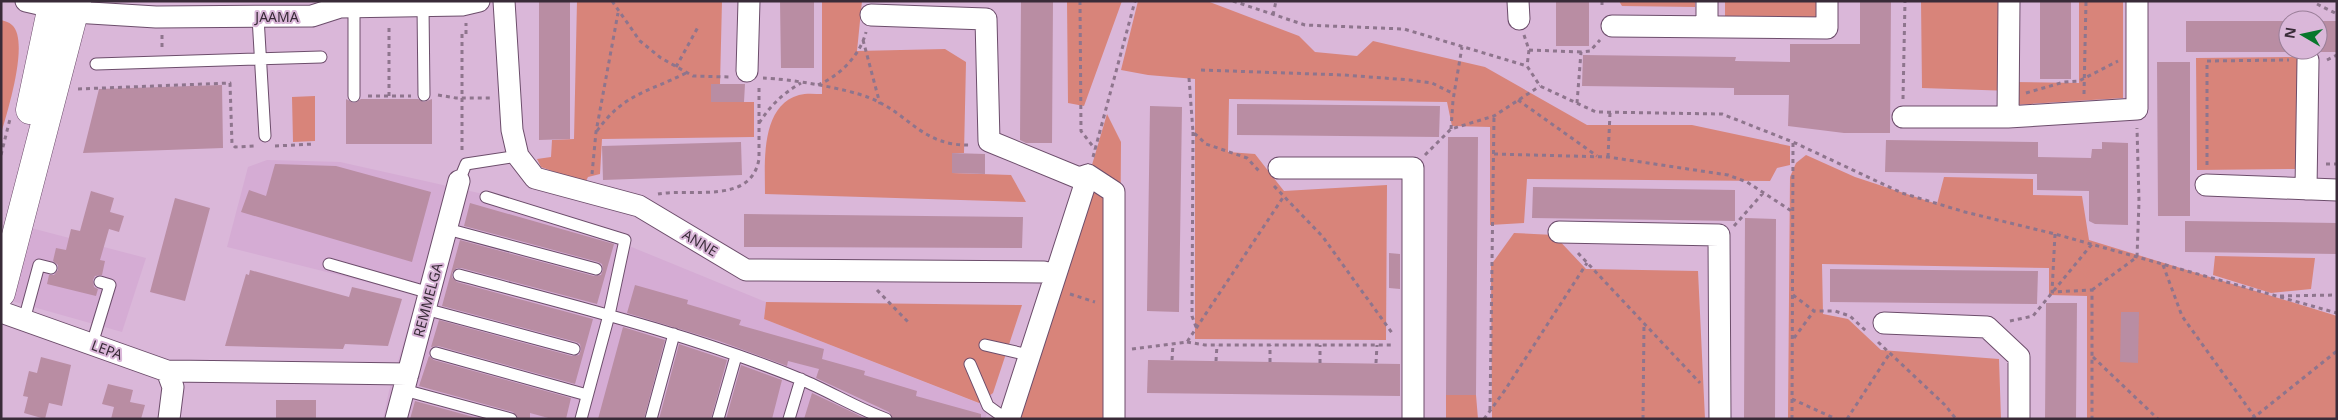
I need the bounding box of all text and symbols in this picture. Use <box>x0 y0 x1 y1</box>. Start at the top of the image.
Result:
street label: JAAMA <box>253 7 299 26</box>
north arrow <box>2278 10 2328 60</box>
text: N <box>2279 26 2300 40</box>
street label: ANNE <box>679 225 721 261</box>
street label: REMMELGA <box>409 261 447 339</box>
street label: LEPA <box>89 335 125 364</box>

